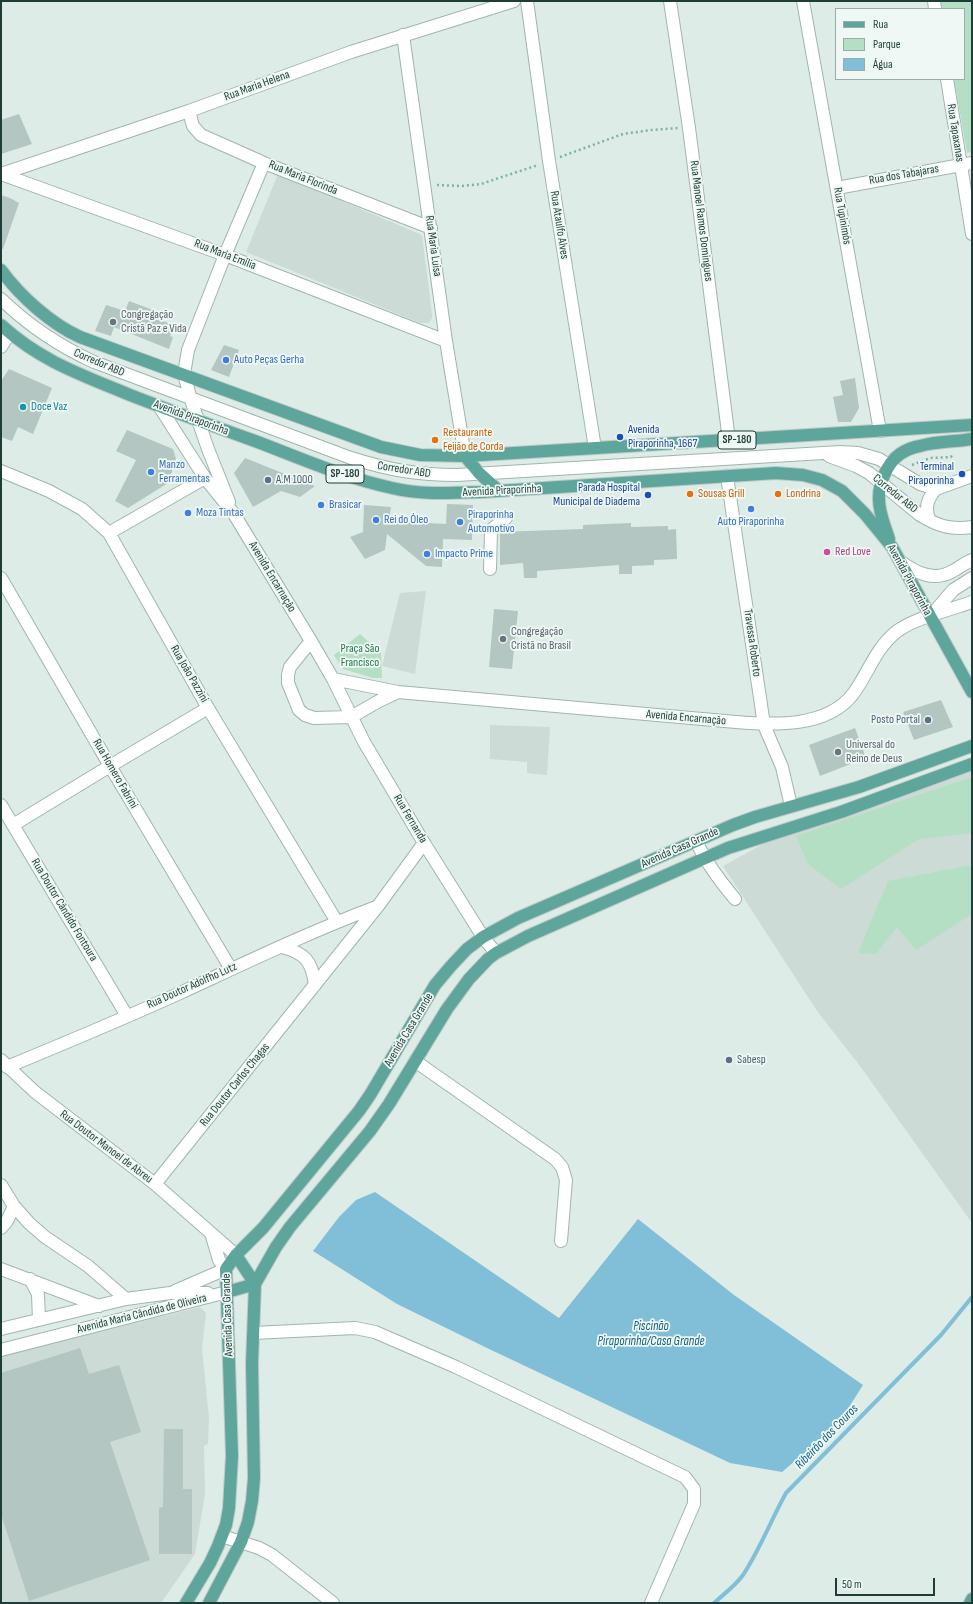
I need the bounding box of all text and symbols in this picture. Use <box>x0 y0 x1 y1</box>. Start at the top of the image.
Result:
legend <box>835 8 965 80</box>
text: Rua <box>873 17 888 32</box>
text: Parque <box>873 37 901 52</box>
text: Água <box>873 57 893 72</box>
street label: Rua Maria Helena <box>222 67 292 105</box>
street label: Rua Tapaxanas <box>943 103 967 163</box>
street label: Rua Maria Florinda <box>266 158 340 198</box>
street label: Rua Manoel Ramos Domingues <box>686 160 716 282</box>
street label: Rua dos Tabajaras <box>868 162 940 188</box>
street label: Rua Tupinimós <box>830 186 854 246</box>
street label: Rua Ataulfo Alves <box>546 190 572 260</box>
street label: Rua Maria Luisa <box>422 214 444 278</box>
street label: Rua Maria Emília <box>192 237 258 273</box>
place label: Congregação Cristã Paz e Vida <box>121 308 187 336</box>
marker: Congregação Cristã Paz e Vida <box>108 317 118 327</box>
street label: Corredor ABD <box>71 346 127 380</box>
place label: Auto Peças Gerha <box>234 353 304 367</box>
marker: Auto Peças Gerha <box>221 355 231 365</box>
street label: Avenida Piraporinha <box>152 397 230 439</box>
place label: Doce Vaz <box>31 400 67 414</box>
marker: Doce Vaz <box>18 402 28 412</box>
place label: Avenida Piraporinha, 1667 <box>628 423 697 451</box>
place label: Restaurante Feijão de Corda <box>443 426 503 454</box>
road number: SP-180 <box>718 431 756 449</box>
marker: Avenida Piraporinha, 1667 <box>615 432 625 442</box>
marker: Restaurante Feijão de Corda <box>430 435 440 445</box>
place label: Manzo Ferramentas <box>159 458 210 486</box>
street label: Corredor ABD <box>376 459 432 481</box>
place label: Terminal Piraporinha <box>908 460 954 488</box>
road number: SP-180 <box>326 465 364 483</box>
marker: Manzo Ferramentas <box>146 467 156 477</box>
marker: Terminal Piraporinha <box>957 469 967 479</box>
street label: Corredor ABD <box>870 471 920 517</box>
place label: A.M 1000 <box>276 473 313 487</box>
marker: A.M 1000 <box>263 475 273 485</box>
place label: Parada Hospital Municipal de Diadema <box>553 481 640 509</box>
street label: Avenida Piraporinha <box>462 482 542 500</box>
place label: Sousas Grill <box>698 487 744 501</box>
place label: Londrina <box>786 487 821 501</box>
marker: Sousas Grill <box>685 489 695 499</box>
marker: Londrina <box>773 489 783 499</box>
marker: Parada Hospital Municipal de Diadema <box>643 490 653 500</box>
place label: Brasicar <box>329 498 361 512</box>
marker: Brasicar <box>316 500 326 510</box>
marker: Auto Piraporinha <box>746 504 756 514</box>
place label: Moza Tintas <box>196 506 244 520</box>
marker: Moza Tintas <box>183 508 193 518</box>
place label: Piraporinha Automotivo <box>468 508 515 536</box>
place label: Rei do Óleo <box>384 513 428 527</box>
marker: Rei do Óleo <box>371 515 381 525</box>
place label: Auto Piraporinha <box>718 515 784 529</box>
marker: Piraporinha Automotivo <box>455 517 465 527</box>
street label: Avenida Encarnação <box>245 539 299 615</box>
street label: Avenida Piraporinha <box>884 542 934 618</box>
place label: Red Love <box>835 545 871 559</box>
place label: Impacto Prime <box>435 547 493 561</box>
marker: Red Love <box>822 547 832 557</box>
marker: Impacto Prime <box>422 549 432 559</box>
street label: Travessa Roberto <box>740 608 764 678</box>
place label: Congregação Cristã no Brasil <box>511 625 571 653</box>
marker: Congregação Cristã no Brasil <box>498 634 508 644</box>
park label: Praça São Francisco <box>341 642 379 670</box>
street label: Rua João Pazzini <box>167 643 211 705</box>
street label: Avenida Encarnação <box>645 707 727 729</box>
place label: Posto Portal <box>871 713 920 727</box>
marker: Posto Portal <box>923 715 933 725</box>
street label: Rua Homero Fabrini <box>89 737 141 811</box>
place label: Universal do Reino de Deus <box>846 738 902 766</box>
marker: Universal do Reino de Deus <box>833 747 843 757</box>
street label: Rua Fernanda <box>390 792 430 846</box>
street label: Avenida Casa Grande <box>639 825 721 871</box>
street label: Rua Doutor Cândido Fontoura <box>28 856 100 964</box>
street label: Rua Doutor Adolfho Lutz <box>145 960 239 1012</box>
street label: Avenida Casa Grande <box>381 991 437 1069</box>
street label: Rua Doutor Carlos Chagas <box>197 1040 273 1130</box>
place label: Sabesp <box>737 1053 766 1067</box>
marker: Sabesp <box>724 1055 734 1065</box>
street label: Rua Doutor Manoel de Abreu <box>57 1107 155 1187</box>
street label: Avenida Casa Grande <box>219 1273 237 1357</box>
street label: Avenida Maria Cândida de Oliveira <box>76 1291 208 1337</box>
water label: Piscinão Piraporinha/Casa Grande <box>597 1319 705 1350</box>
water label: Ribeirão dos Couros <box>792 1401 862 1473</box>
scale bar <box>837 1570 937 1596</box>
text: 50 m <box>842 1577 862 1592</box>

